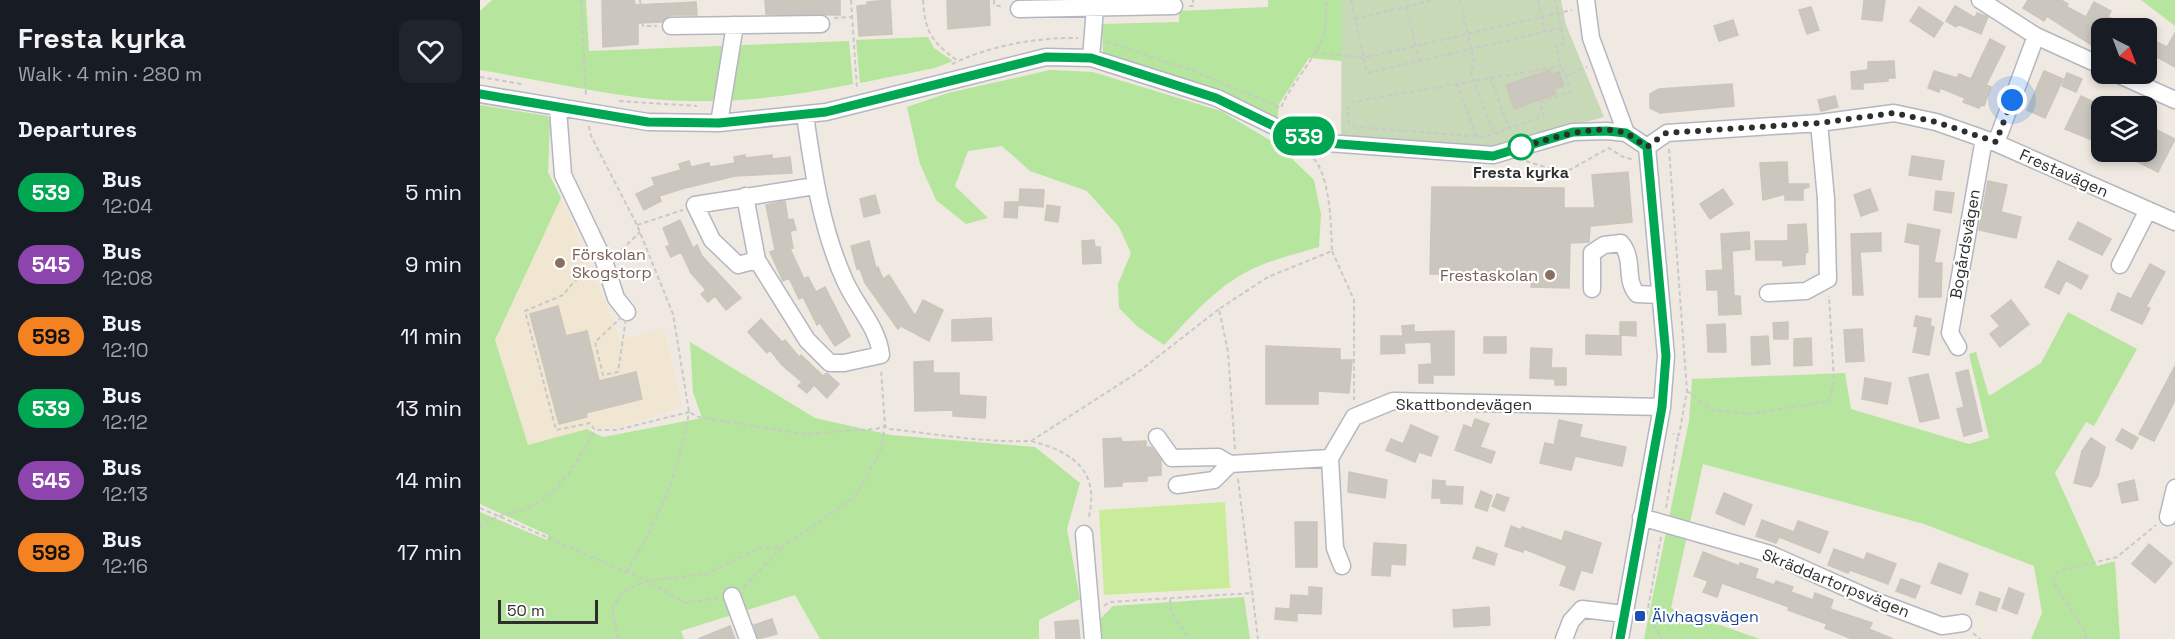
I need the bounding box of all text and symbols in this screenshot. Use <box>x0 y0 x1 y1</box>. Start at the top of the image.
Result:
north arrow <box>2091 18 2157 84</box>
map controls <box>2091 18 2157 162</box>
text: Fresta kyrka <box>18 20 186 56</box>
button: heart <box>399 20 462 83</box>
text: Walk · 4 min · 280 m <box>18 61 202 87</box>
your location <box>1997 85 2027 115</box>
button: layers <box>2091 96 2157 162</box>
text: Departures <box>18 115 137 143</box>
line badge: 539 <box>1270 116 1338 156</box>
text: 539 <box>1285 123 1323 150</box>
marker: Fresta kyrka <box>1508 134 1534 160</box>
street label: Frestavägen <box>2016 144 2112 202</box>
place label: Fresta kyrka <box>1473 162 1569 183</box>
text: Bus <box>102 165 142 193</box>
text: 5 min <box>405 178 462 206</box>
text: 539 <box>32 179 70 206</box>
street label: Bogårdsvägen <box>1945 188 1985 300</box>
text: 12:04 <box>102 193 153 219</box>
text: Bus <box>102 237 142 265</box>
place label: Förskolan Skogstorp <box>572 244 652 283</box>
text: 9 min <box>405 250 462 278</box>
text: 545 <box>32 251 70 278</box>
marker: Förskolan Skogstorp <box>553 256 567 270</box>
text: 12:08 <box>102 265 153 291</box>
place label: Frestaskolan <box>1440 265 1538 286</box>
marker: Frestaskolan <box>1543 268 1557 282</box>
text: Bus <box>102 309 142 337</box>
text: 11 min <box>400 322 462 350</box>
text: 598 <box>32 323 70 350</box>
text: 12:10 <box>102 337 149 363</box>
text: Bus <box>102 381 142 409</box>
text: 13 min <box>396 394 462 422</box>
street label: Skattbondevägen <box>1396 394 1532 415</box>
text: 539 <box>32 395 70 422</box>
text: 12:12 <box>102 409 148 435</box>
text: Bus <box>102 453 142 481</box>
text: 14 min <box>396 466 462 494</box>
text: 545 <box>32 467 70 494</box>
text: 12:13 <box>102 481 148 507</box>
text: Bus <box>102 525 142 553</box>
text: 17 min <box>397 538 462 566</box>
text: 598 <box>32 539 70 566</box>
street label: Skräddartorpsvägen <box>1759 544 1913 622</box>
text: 12:16 <box>102 553 148 579</box>
scale bar <box>498 597 598 624</box>
text: 50 m <box>507 600 545 621</box>
place label: Älvhagsvägen <box>1652 606 1759 627</box>
marker: Älvhagsvägen <box>1633 609 1647 623</box>

